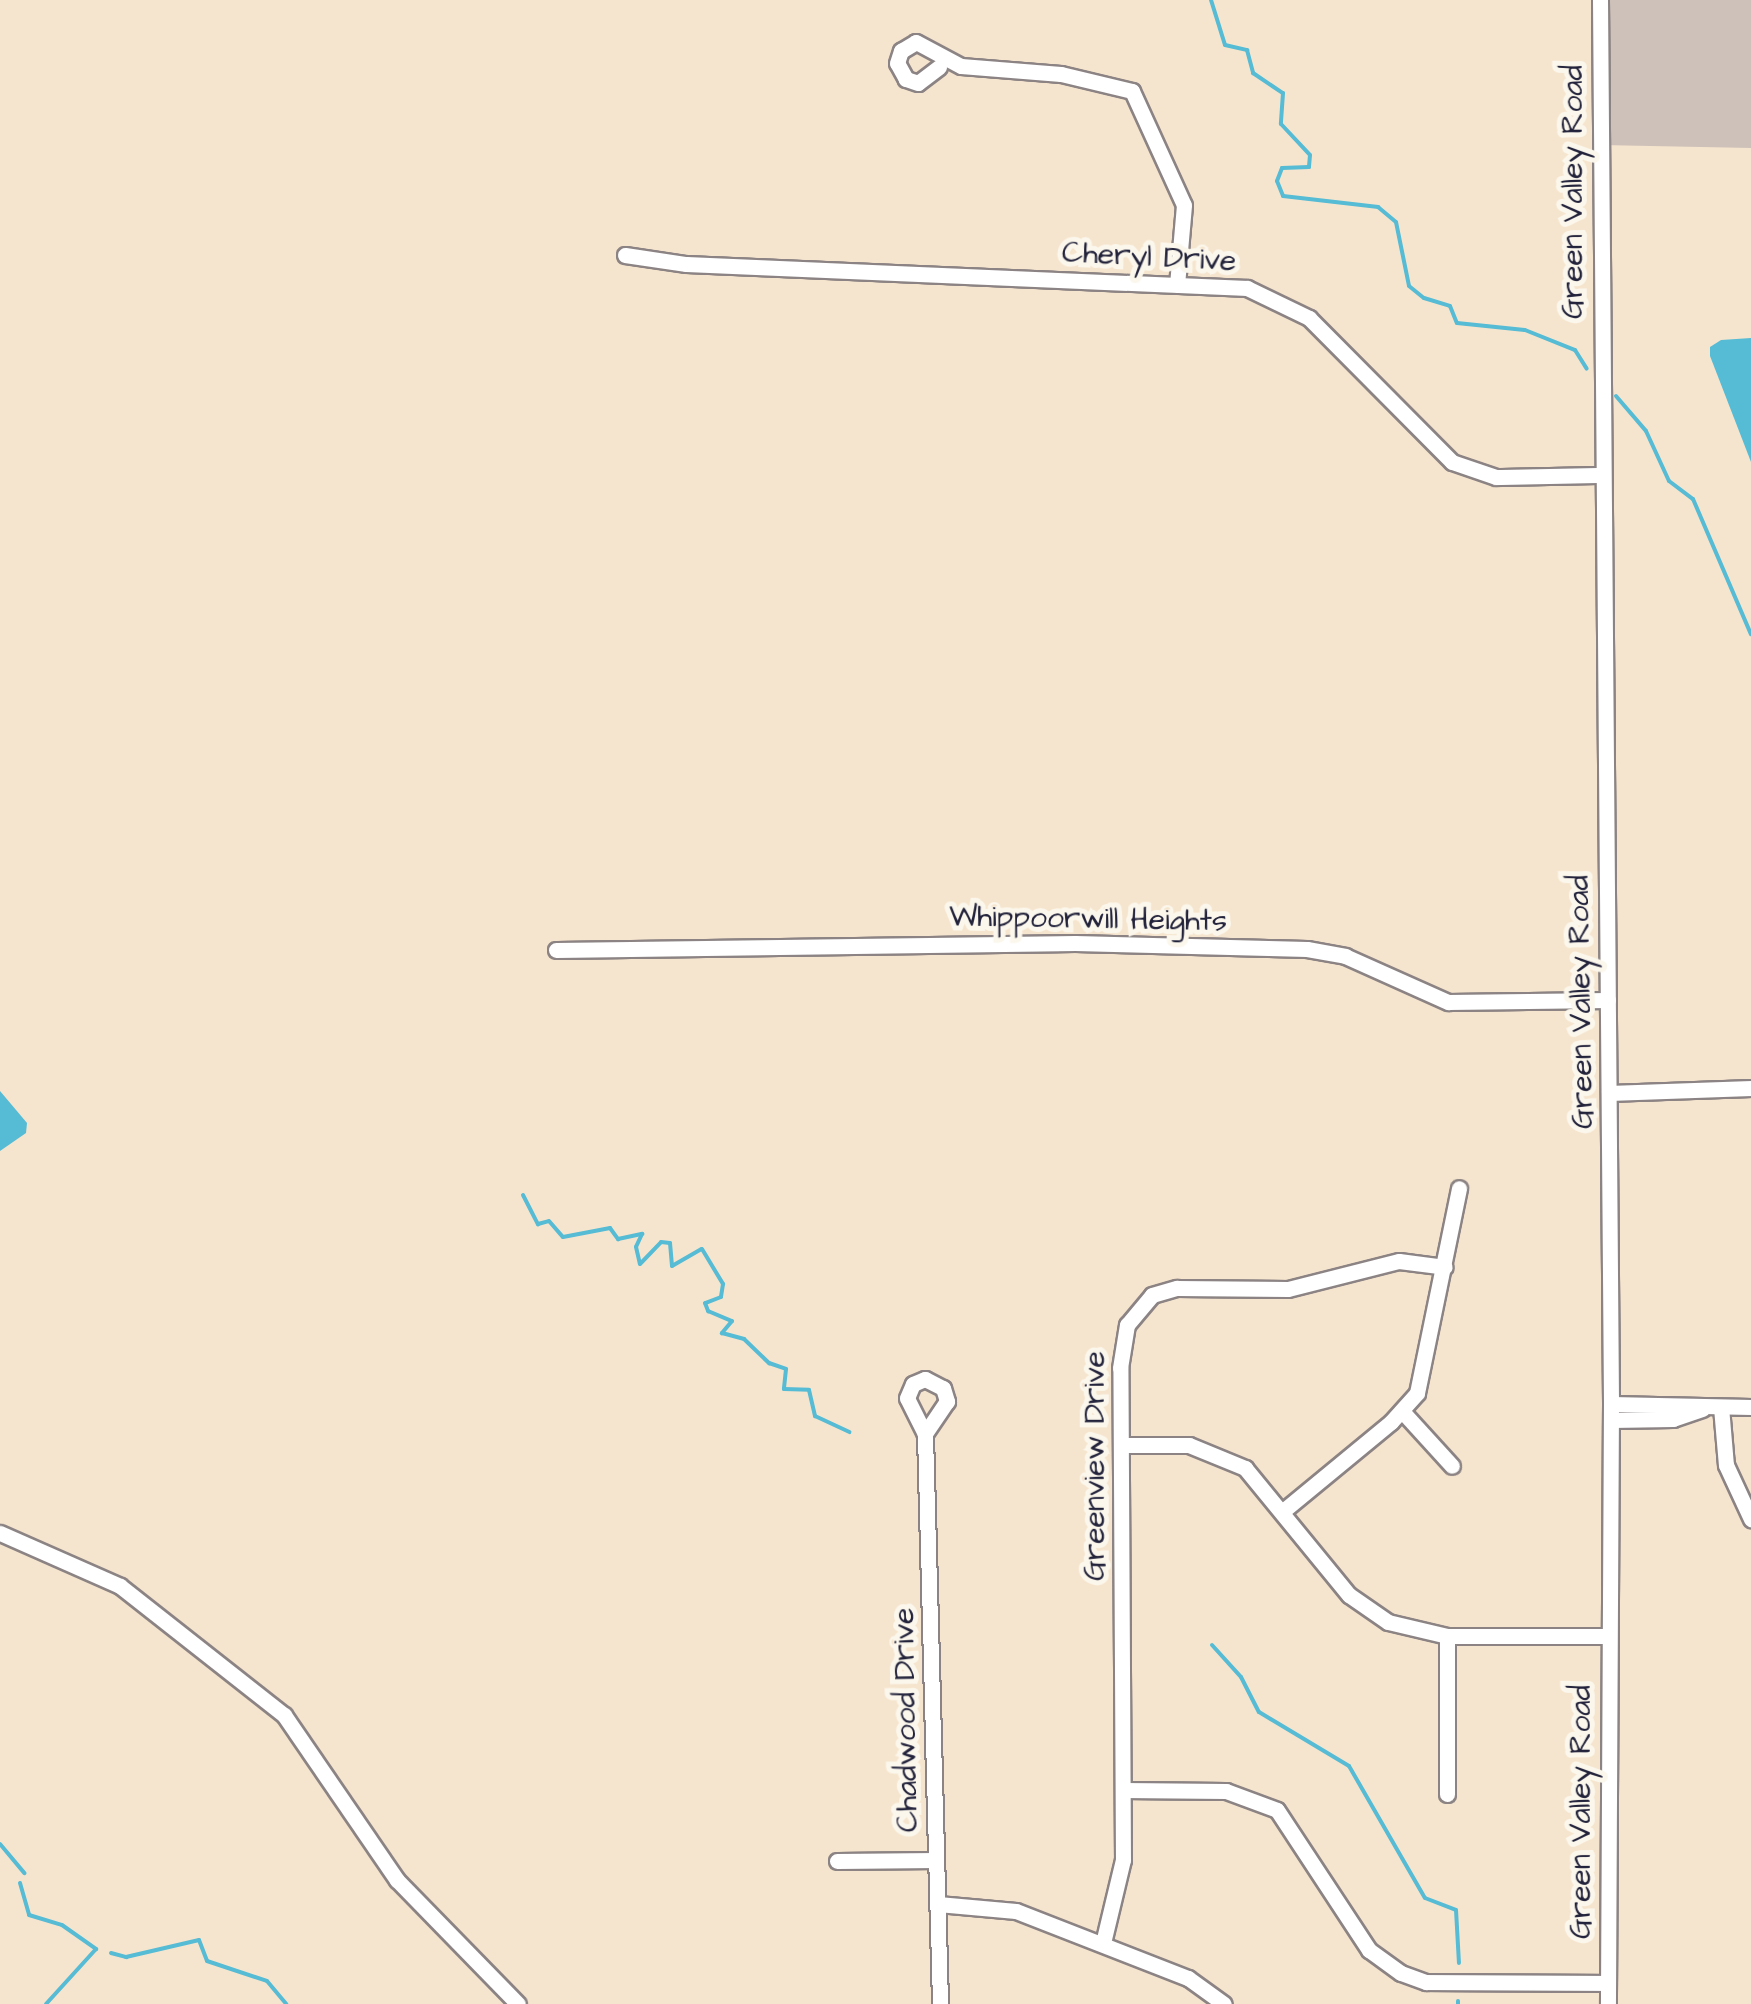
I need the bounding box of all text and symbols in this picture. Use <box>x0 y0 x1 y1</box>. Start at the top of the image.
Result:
street label: Green Valley Road <box>1555 65 1591 319</box>
street label: Cheryl Drive <box>1061 234 1237 280</box>
street label: Green Valley Road <box>1561 875 1601 1129</box>
street label: Whippoorwill Heights <box>949 899 1227 939</box>
street label: Greenview Drive <box>1077 1351 1113 1581</box>
street label: Chadwood Drive <box>886 1607 926 1833</box>
street label: Green Valley Road <box>1563 1685 1599 1939</box>

